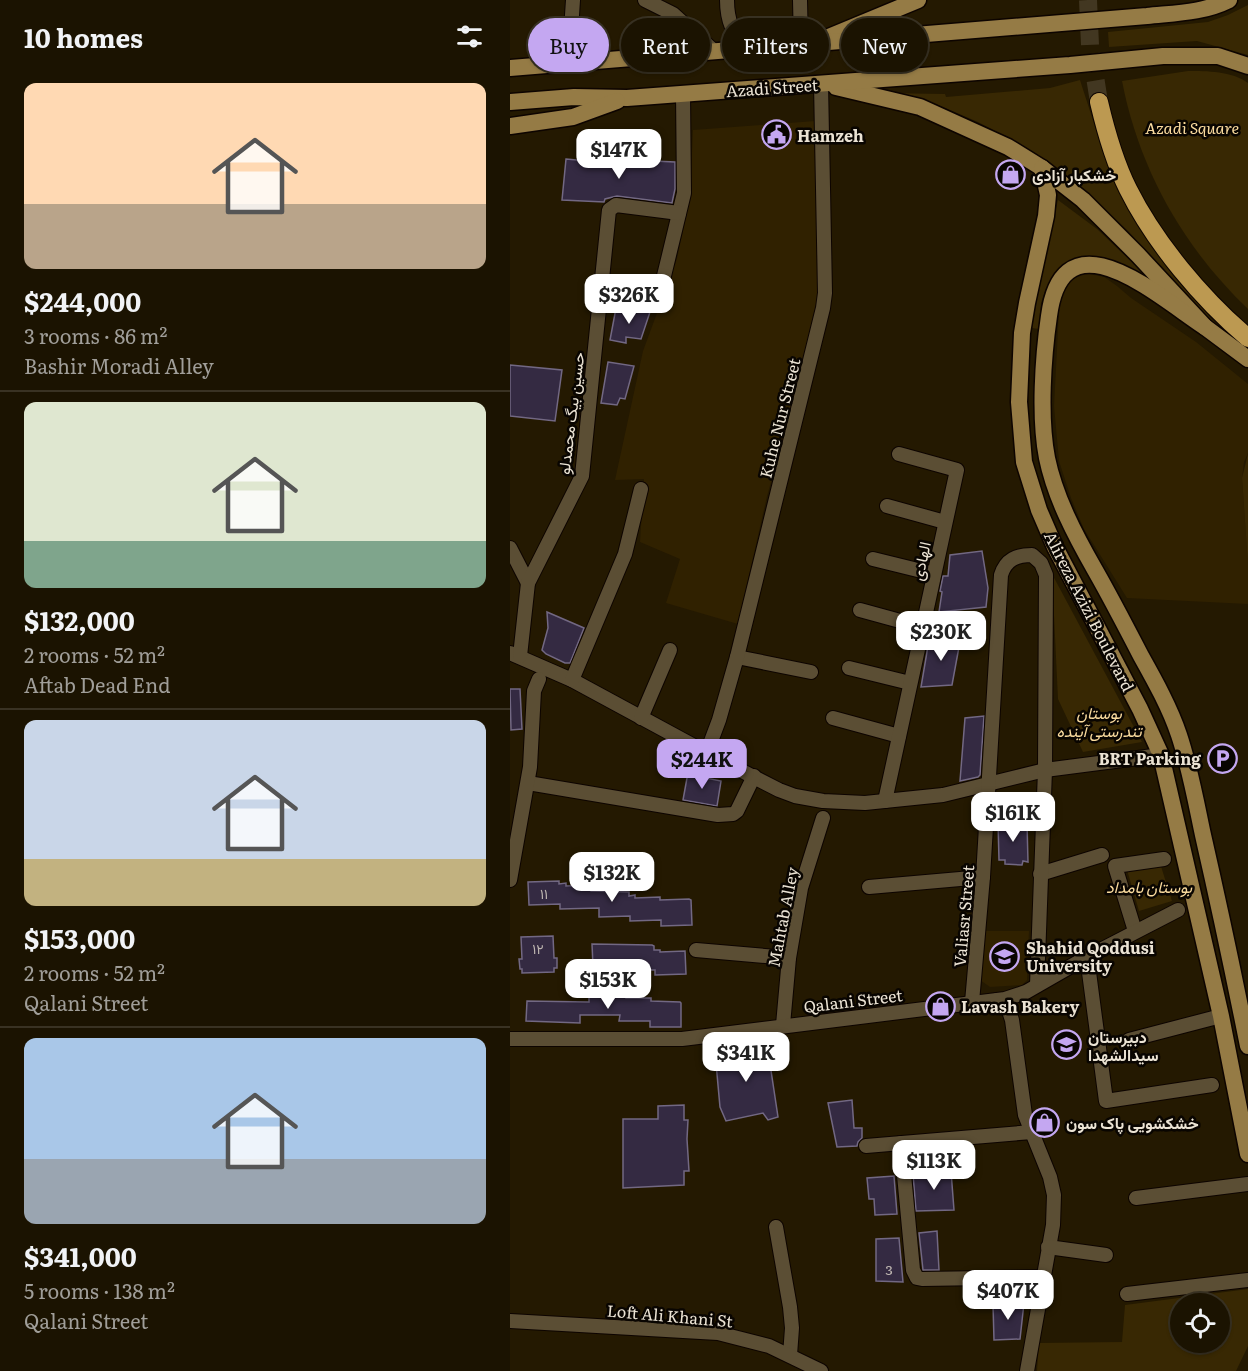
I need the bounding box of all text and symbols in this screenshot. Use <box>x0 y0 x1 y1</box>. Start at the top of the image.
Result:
text: 10 homes <box>24 17 143 56</box>
chip: Buy <box>528 18 609 72</box>
chip: Rent <box>621 18 710 72</box>
chip: Filters <box>722 18 829 72</box>
chip: New <box>841 18 928 72</box>
icon: filters <box>453 20 486 53</box>
street label: Azadi Street <box>725 72 819 102</box>
park label: Azadi Square <box>1145 115 1239 139</box>
public building icon: Hamzeh <box>760 119 792 151</box>
icon: home <box>201 122 309 230</box>
place label: Hamzeh <box>797 123 864 147</box>
pin: $147K <box>577 129 661 180</box>
text: $147K <box>590 133 648 163</box>
shop icon: خشکبار آزادی <box>995 158 1027 190</box>
place label: خشکبار آزادی <box>1032 162 1116 186</box>
pin: $326K <box>587 274 671 325</box>
text: $326K <box>599 278 659 308</box>
text: $244,000 <box>24 281 141 320</box>
text: 3 rooms · 86 m² <box>24 320 167 350</box>
text: Bashir Moradi Alley <box>24 350 214 380</box>
street label: حسین بیگ محمدلو <box>551 350 589 475</box>
street label: Kuhe Nur Street <box>752 355 806 481</box>
icon: home <box>201 441 309 549</box>
street label: Alireza Azizi Boulevard <box>1039 527 1141 695</box>
street label: الهادی <box>904 539 936 583</box>
text: $132,000 <box>24 600 135 639</box>
pin: $230K <box>899 611 983 662</box>
text: $230K <box>910 615 972 645</box>
text: 2 rooms · 52 m² <box>24 639 165 669</box>
text: Aftab Dead End <box>24 669 170 699</box>
park label: بوستان تندرستی آینده <box>1056 700 1143 742</box>
pin: $244K <box>660 739 744 790</box>
parking icon: BRT Parking <box>1206 742 1238 774</box>
text: $244K <box>671 743 733 773</box>
place label: BRT Parking <box>1099 746 1201 770</box>
icon: home <box>201 759 309 867</box>
pin: $161K <box>971 792 1055 843</box>
text: $161K <box>985 796 1041 826</box>
pin: $132K <box>570 852 654 903</box>
text: $132K <box>583 856 641 886</box>
street label: Valiasr Street <box>947 863 979 968</box>
street label: Mahtab Alley <box>761 864 804 969</box>
park label: بوستان بامداد <box>1106 874 1193 898</box>
house number: ۱۱ <box>540 883 548 903</box>
text: $153,000 <box>24 918 135 957</box>
place label: Shahid Qoddusi University <box>1026 935 1155 977</box>
house number: ۱۲ <box>532 938 544 958</box>
school or university icon: Shahid Qoddusi University <box>989 940 1021 972</box>
text: 2 rooms · 52 m² <box>24 957 165 987</box>
pin: $153K <box>566 959 650 1010</box>
text: $153K <box>579 963 637 993</box>
street label: Qalani Street <box>802 982 904 1018</box>
text: Qalani Street <box>24 987 148 1017</box>
shop icon: Lavash Bakery <box>924 990 956 1022</box>
place label: Lavash Bakery <box>961 994 1079 1018</box>
place label: دبيرستان سیدالشهدا <box>1088 1024 1159 1066</box>
school or university icon: دبيرستان سیدالشهدا <box>1051 1029 1083 1061</box>
pin: $341K <box>704 1032 788 1083</box>
text: $341K <box>716 1036 776 1066</box>
icon: home <box>201 1077 309 1185</box>
shop icon: خشکشویی پاک سون <box>1029 1106 1061 1138</box>
place label: خشکشویی پاک سون <box>1066 1110 1199 1135</box>
pin: $113K <box>892 1140 976 1191</box>
text: $113K <box>906 1144 962 1174</box>
text: $341,000 <box>24 1236 137 1275</box>
house number: 3 <box>885 1259 893 1279</box>
pin: $407K <box>966 1270 1050 1321</box>
text: $407K <box>977 1274 1039 1304</box>
text: 5 rooms · 138 m² <box>24 1275 175 1305</box>
map controls <box>1170 1293 1230 1353</box>
button: locate <box>1170 1293 1230 1353</box>
street label: Loft Ali Khani St <box>606 1298 735 1333</box>
text: Qalani Street <box>24 1305 148 1335</box>

